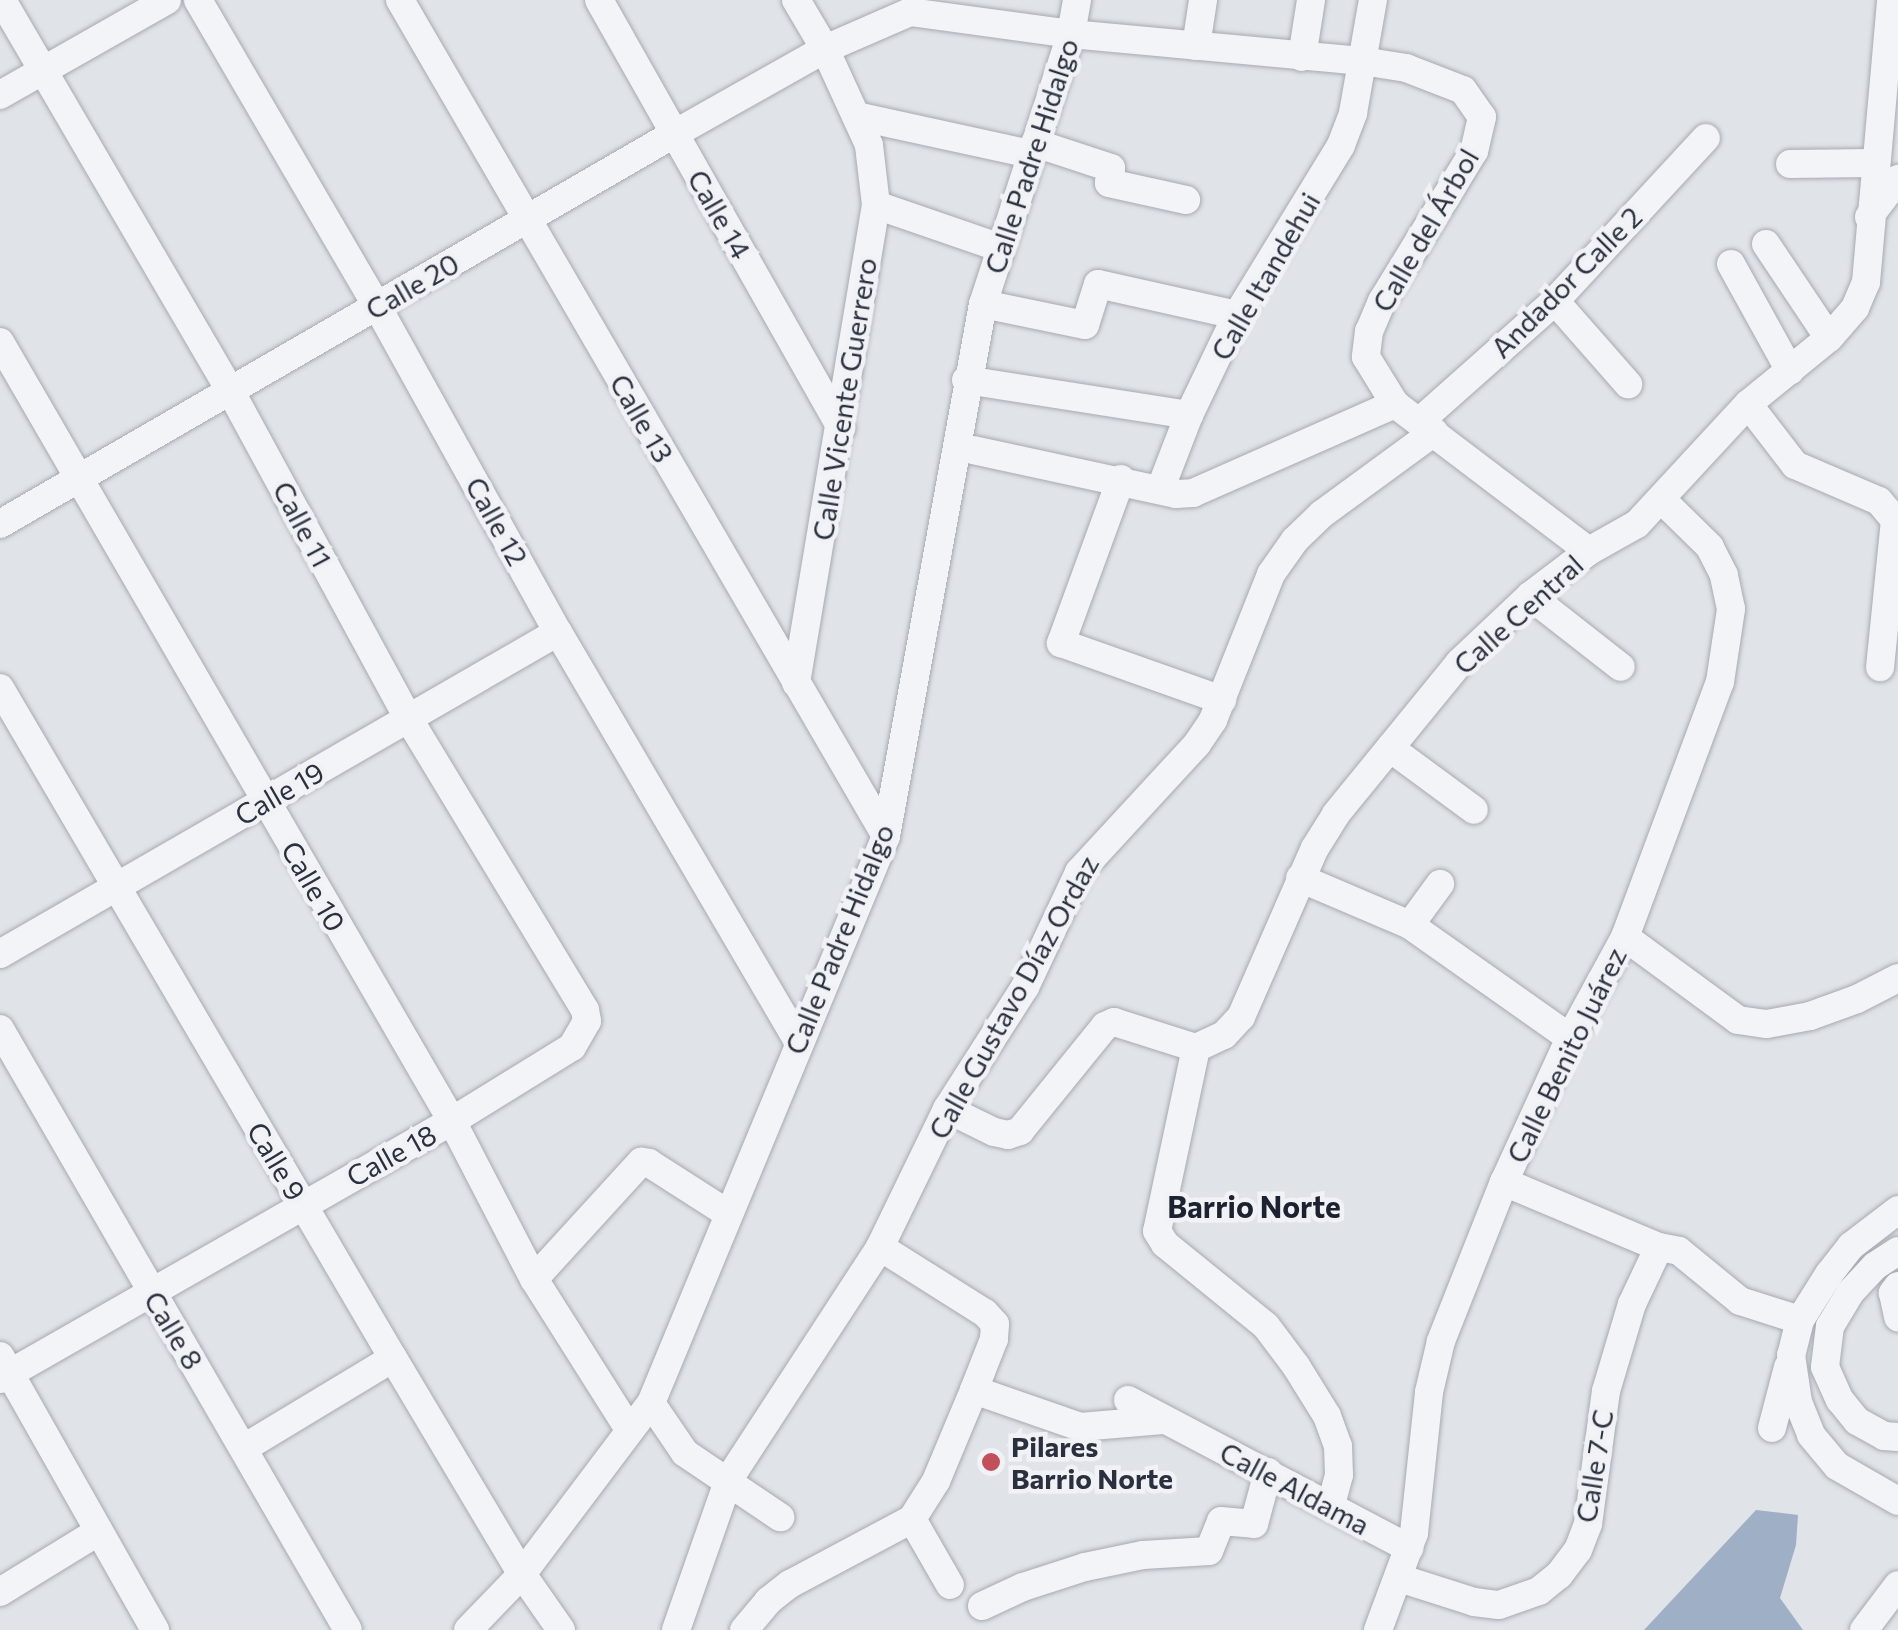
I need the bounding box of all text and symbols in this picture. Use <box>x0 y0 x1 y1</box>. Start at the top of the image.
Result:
street label: Calle Padre Hidalgo <box>977 34 1085 278</box>
street label: Calle del Árbol <box>1365 143 1485 317</box>
street label: Calle 14 <box>681 164 759 264</box>
street label: Calle Itandehui <box>1203 186 1327 366</box>
street label: Andador Calle 2 <box>1484 200 1648 364</box>
street label: Calle 20 <box>359 246 465 326</box>
street label: Calle Vicente Guerrero <box>805 255 883 543</box>
street label: Calle 13 <box>603 368 681 468</box>
street label: Calle 12 <box>459 471 535 571</box>
street label: Calle 11 <box>267 475 339 573</box>
street label: Calle Central <box>1446 547 1590 681</box>
street label: Calle 19 <box>229 754 329 832</box>
street label: Calle Padre Hidalgo <box>778 819 900 1059</box>
street label: Calle 10 <box>275 835 353 937</box>
street label: Calle Gustavo Díaz Ordaz <box>921 849 1105 1145</box>
street label: Calle Benito Juárez <box>1499 942 1633 1168</box>
street label: Calle 9 <box>241 1116 313 1206</box>
street label: Calle 18 <box>340 1117 442 1193</box>
district label: Barrio Norte <box>1167 1188 1341 1224</box>
street label: Calle 8 <box>138 1285 210 1375</box>
street label: Calle 7-C <box>1568 1407 1620 1525</box>
place label: Pilares Barrio Norte <box>1011 1429 1173 1495</box>
street label: Calle Aldama <box>1214 1435 1376 1541</box>
marker: Pilares Barrio Norte <box>980 1451 1002 1473</box>

